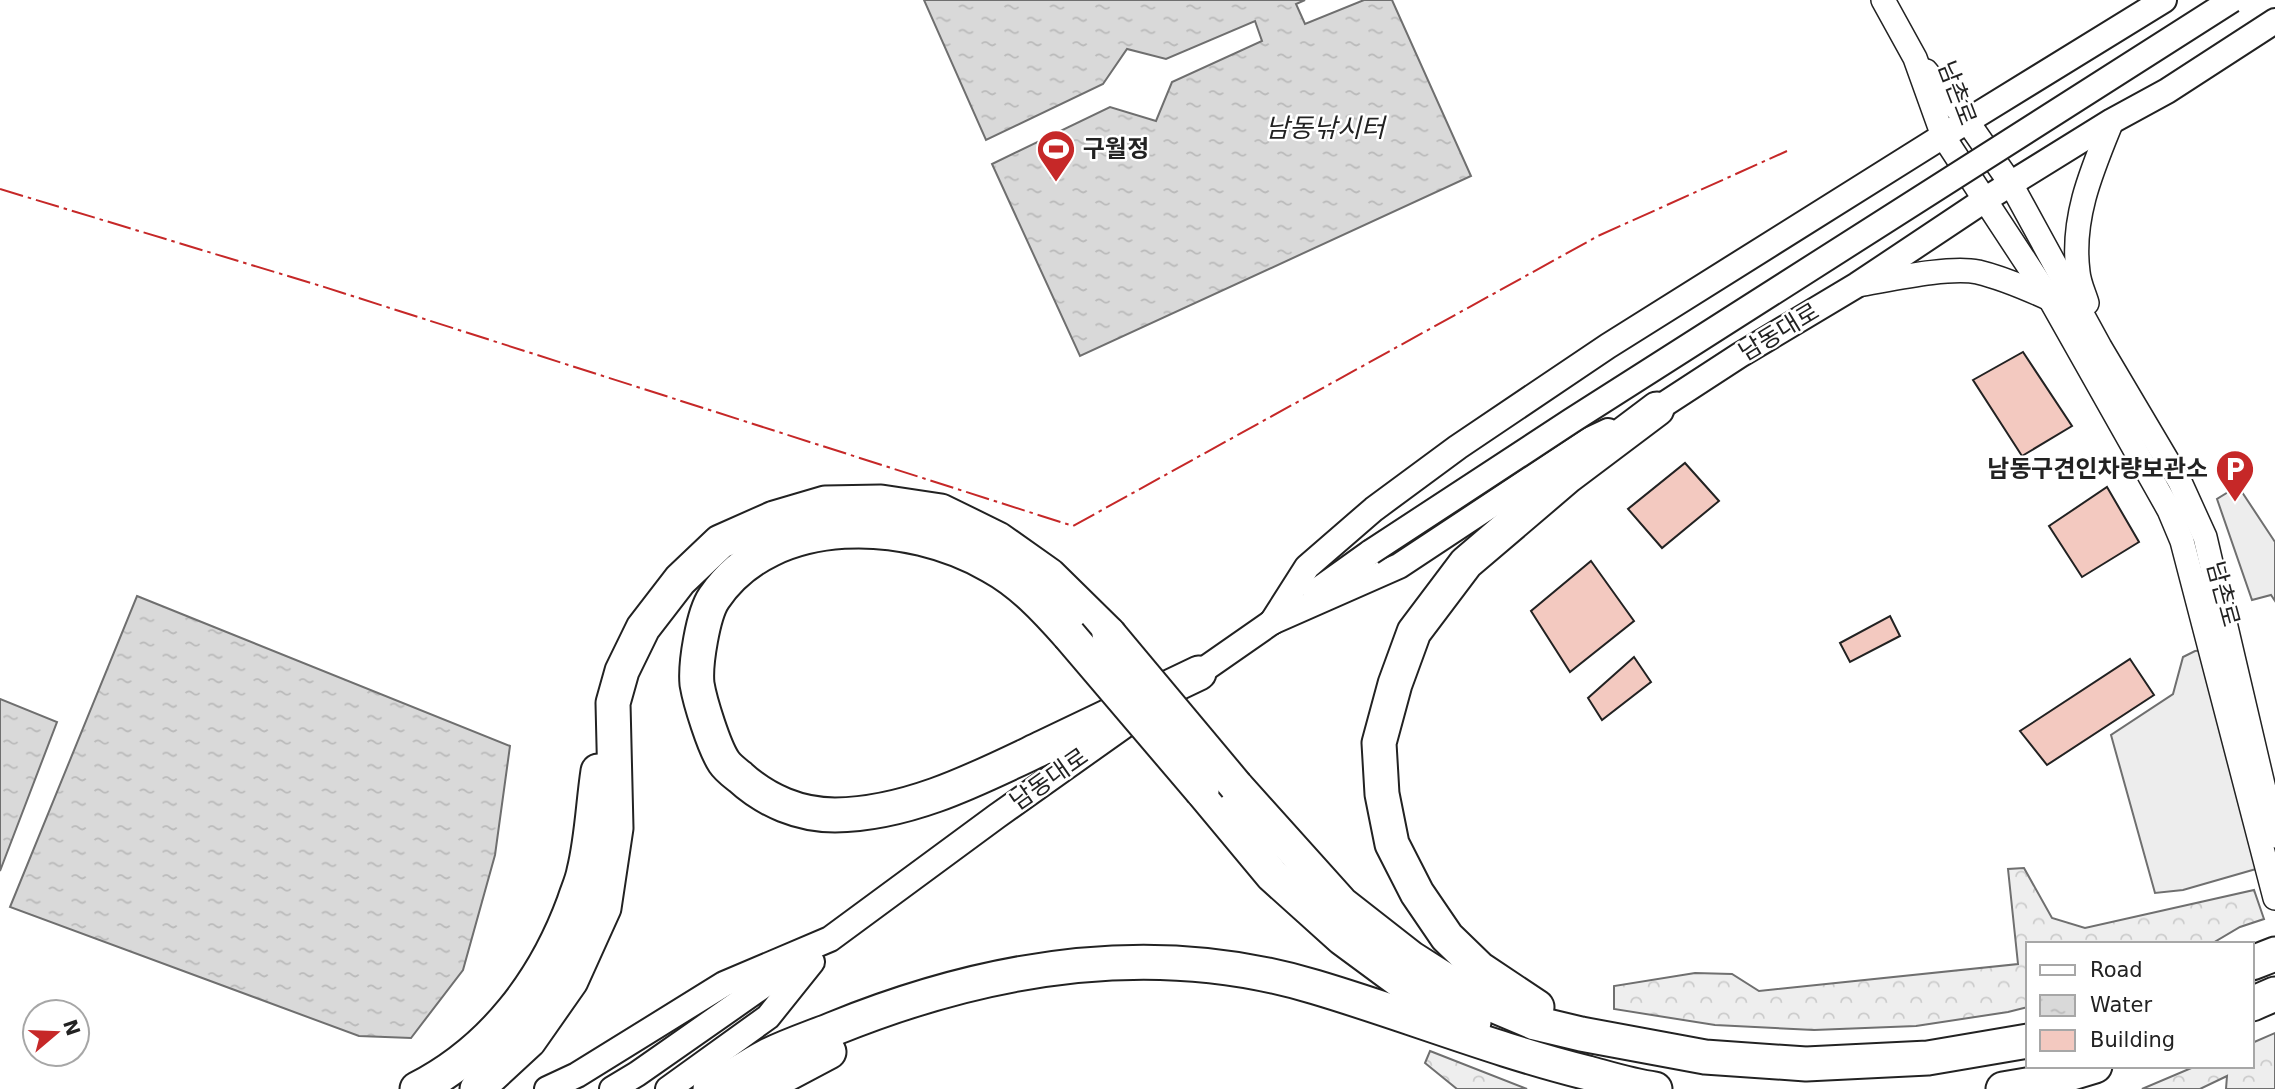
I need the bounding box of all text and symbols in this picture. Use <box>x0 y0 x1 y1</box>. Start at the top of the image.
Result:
street label: 남촌로 <box>1932 57 1982 129</box>
water label: 남동낚시터 <box>1265 113 1388 143</box>
sports icon: 구월정 <box>1035 128 1077 183</box>
place label: 구월정 <box>1083 135 1149 163</box>
street label: 남동대로 <box>1734 297 1824 367</box>
parking icon: 남동구견인차량보관소 <box>2214 448 2256 503</box>
place label: 남동구견인차량보관소 <box>1987 455 2208 483</box>
street label: 남촌로 <box>2201 558 2245 630</box>
street label: 남동대로 <box>1005 742 1093 816</box>
legend <box>2026 942 2254 1068</box>
text: Road <box>2090 958 2143 982</box>
text: Water <box>2090 993 2152 1017</box>
north arrow <box>21 998 91 1068</box>
text: N <box>59 1016 85 1039</box>
text: Building <box>2090 1028 2175 1052</box>

